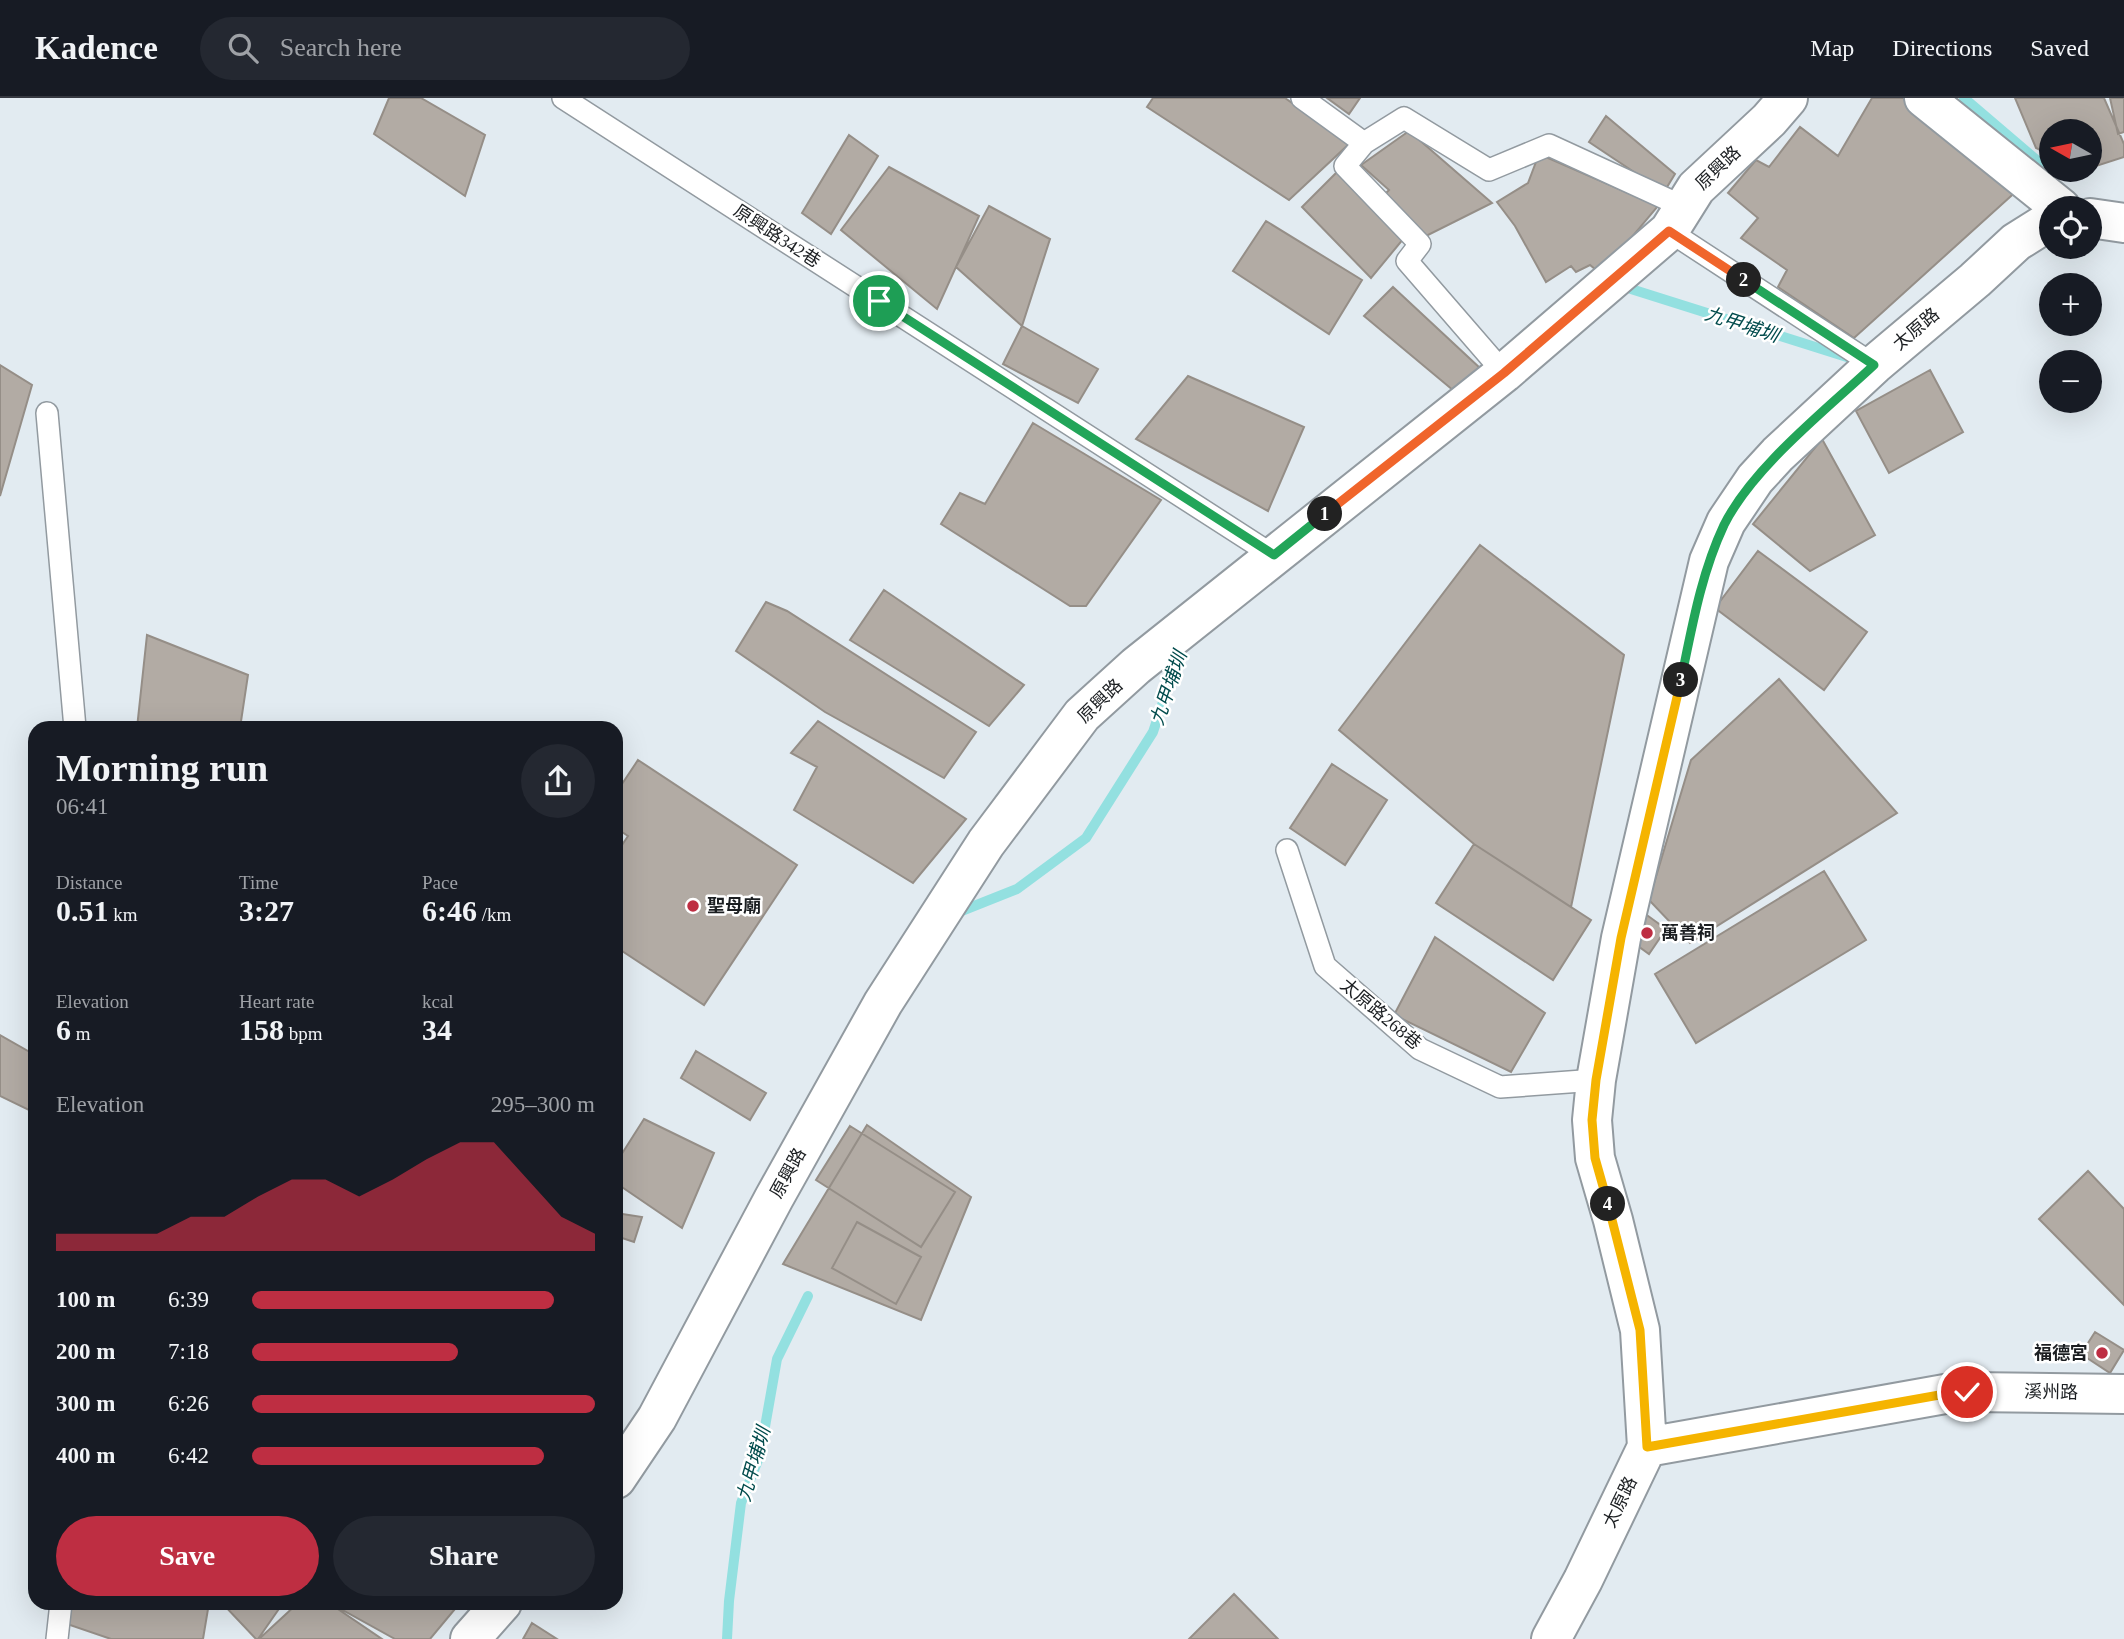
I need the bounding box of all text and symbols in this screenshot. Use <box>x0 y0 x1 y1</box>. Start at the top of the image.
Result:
search box <box>200 17 690 80</box>
icon: search <box>224 29 262 67</box>
text: Kadence <box>35 30 158 66</box>
text: Search here <box>280 33 402 62</box>
text: Map <box>1810 35 1854 61</box>
text: Directions <box>1892 35 1992 61</box>
text: Saved <box>2030 35 2089 61</box>
north arrow <box>2039 119 2102 182</box>
map controls <box>2039 119 2102 413</box>
street label: 原興路 <box>1692 142 1744 194</box>
button: locate <box>2039 196 2102 259</box>
street label: 原興路342巷 <box>730 201 824 271</box>
pin: 2 <box>1726 262 1762 298</box>
text: 2 <box>1739 269 1748 290</box>
pin <box>849 271 909 331</box>
button: + <box>2039 273 2102 336</box>
icon: arrive <box>860 282 898 320</box>
water label: 九甲埔圳 <box>1702 303 1784 347</box>
street label: 太原路 <box>1889 304 1943 354</box>
button: − <box>2039 350 2102 413</box>
pin: 1 <box>1308 496 1342 532</box>
text: 1 <box>1320 503 1329 524</box>
water label: 九甲埔圳 <box>1146 646 1192 728</box>
pin: 3 <box>1664 662 1698 698</box>
text: 3 <box>1676 669 1685 690</box>
street label: 原興路 <box>1074 675 1126 727</box>
button: share <box>521 744 595 818</box>
text: Morning run <box>56 747 268 789</box>
text: 06:41 <box>56 794 108 819</box>
text: Distance <box>56 872 122 893</box>
text: Time <box>239 872 278 893</box>
text: Pace <box>422 872 458 893</box>
text: 0.51 <box>56 894 109 927</box>
text: 3:27 <box>239 894 294 927</box>
text: 6:46 <box>422 894 477 927</box>
place label: 聖母廟 <box>707 896 761 916</box>
marker: 聖母廟 <box>685 898 701 914</box>
text: km <box>109 904 138 925</box>
text: /km <box>477 904 511 925</box>
place label: 萬善祠 <box>1661 923 1715 943</box>
marker: 萬善祠 <box>1639 925 1655 941</box>
street label: 太原路268巷 <box>1337 975 1425 1053</box>
text: Elevation <box>56 991 129 1012</box>
text: Heart rate <box>239 991 314 1012</box>
text: kcal <box>422 991 454 1012</box>
text: 6 <box>56 1013 71 1046</box>
text: 158 <box>239 1013 284 1046</box>
text: 34 <box>422 1013 452 1046</box>
text: m <box>71 1023 91 1044</box>
text: bpm <box>284 1023 323 1044</box>
text: Elevation <box>56 1092 144 1117</box>
text: 295–300 m <box>491 1092 595 1117</box>
street label: 原興路 <box>766 1145 810 1201</box>
pin: 4 <box>1590 1186 1626 1222</box>
text: 4 <box>1603 1193 1612 1214</box>
text: 100 m <box>56 1287 115 1312</box>
text: 6:39 <box>168 1287 209 1312</box>
text: 200 m <box>56 1339 115 1364</box>
text: 7:18 <box>168 1339 209 1364</box>
place label: 福德宮 <box>2034 1343 2088 1363</box>
marker: 福德宮 <box>2094 1345 2110 1361</box>
pin <box>1937 1362 1997 1422</box>
icon: check <box>1948 1373 1986 1411</box>
street label: 溪州路 <box>2024 1382 2078 1402</box>
text: 300 m <box>56 1391 115 1416</box>
text: 6:26 <box>168 1391 209 1416</box>
water label: 九甲埔圳 <box>733 1422 775 1504</box>
text: 400 m <box>56 1443 115 1468</box>
text: 6:42 <box>168 1443 209 1468</box>
street label: 太原路 <box>1599 1473 1641 1531</box>
button: Save <box>56 1516 319 1596</box>
button: Share <box>333 1516 595 1596</box>

